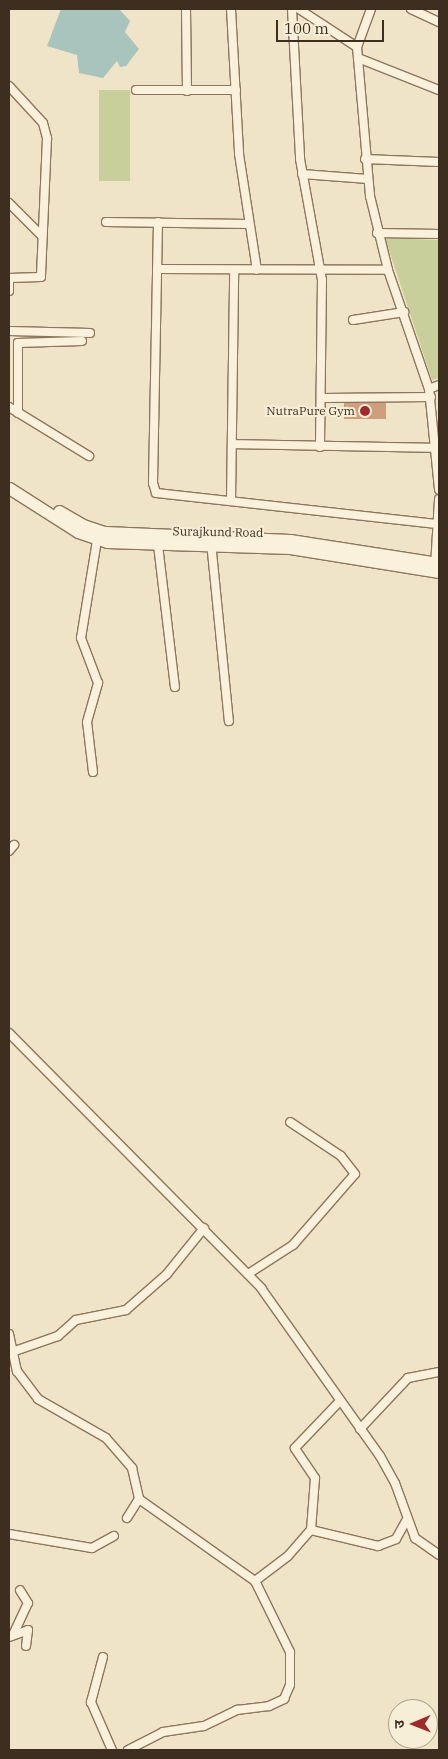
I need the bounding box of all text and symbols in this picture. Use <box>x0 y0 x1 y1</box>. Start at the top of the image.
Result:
scale bar <box>278 10 386 42</box>
text: 100 m <box>284 19 329 38</box>
place label: NutraPure Gym <box>266 404 355 418</box>
marker: NutraPure Gym <box>359 405 371 417</box>
street label: Surajkund Road <box>173 524 263 540</box>
north arrow <box>388 1699 438 1749</box>
text: उ <box>390 1720 408 1729</box>

